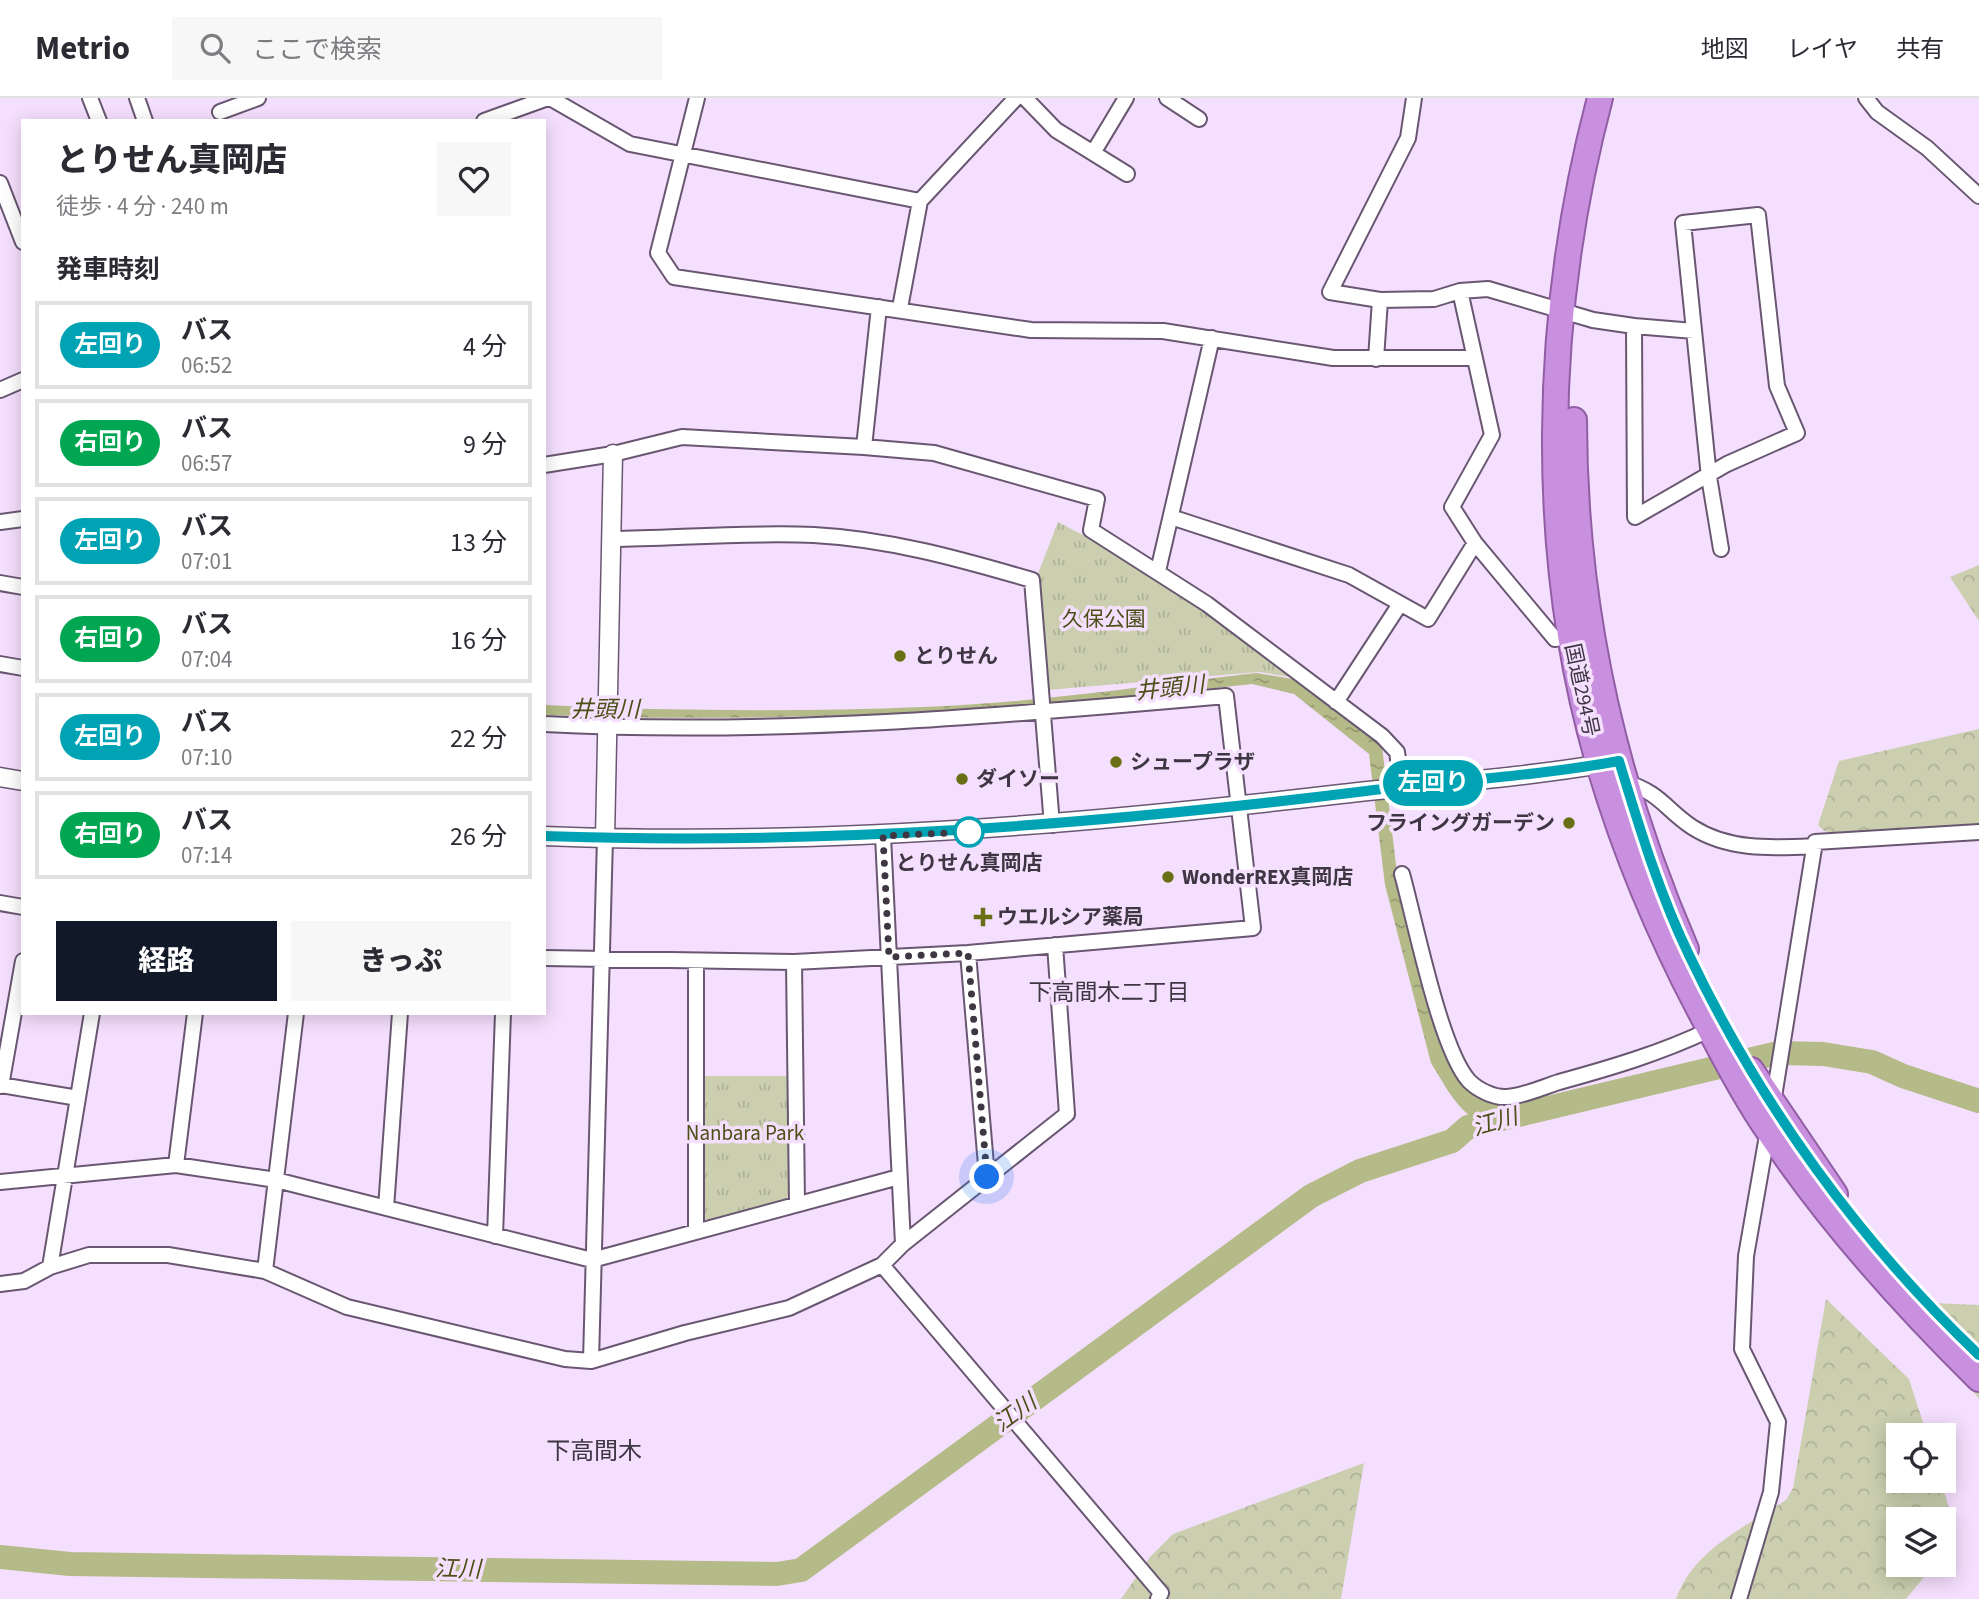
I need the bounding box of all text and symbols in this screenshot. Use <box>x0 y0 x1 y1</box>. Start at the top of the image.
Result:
search box <box>172 17 662 80</box>
text: Metrio <box>35 25 130 72</box>
icon: search <box>196 29 234 67</box>
text: ここで検索 <box>252 31 382 68</box>
text: 地図 <box>1701 32 1749 67</box>
text: レイヤ <box>1787 32 1858 67</box>
text: 共有 <box>1896 32 1944 67</box>
text: とりせん真岡店 <box>56 137 287 184</box>
button: heart <box>437 142 511 216</box>
text: 徒歩 · 4 分 · 240 m <box>56 190 229 223</box>
text: 発車時刻 <box>56 251 160 288</box>
text: バス <box>181 312 233 349</box>
text: 左回り <box>74 327 146 362</box>
text: 4 分 <box>463 328 507 365</box>
text: 06:52 <box>181 349 232 382</box>
text: バス <box>181 410 233 447</box>
text: 右回り <box>74 425 146 460</box>
text: 9 分 <box>463 426 507 463</box>
text: 06:57 <box>181 447 232 480</box>
text: バス <box>181 508 233 545</box>
text: 左回り <box>74 523 146 558</box>
text: 13 分 <box>450 524 507 561</box>
text: 07:01 <box>181 545 232 578</box>
park label: 久保公園 <box>1062 604 1146 634</box>
text: バス <box>181 606 233 643</box>
text: 右回り <box>74 621 146 656</box>
text: 16 分 <box>450 622 507 659</box>
place label: とりせん <box>914 641 998 671</box>
street label: 国道294号 <box>1558 641 1606 739</box>
text: 07:04 <box>181 643 232 676</box>
marker: とりせん <box>892 648 908 664</box>
water label: 井頭川 <box>1134 668 1209 708</box>
water label: 井頭川 <box>571 693 643 726</box>
text: バス <box>181 704 233 741</box>
text: 左回り <box>74 719 146 754</box>
text: 22 分 <box>450 720 507 757</box>
text: 07:10 <box>181 741 232 774</box>
place label: シュープラザ <box>1130 747 1255 777</box>
marker: シュープラザ <box>1108 754 1124 770</box>
line badge: 左回り <box>1393 760 1473 806</box>
place label: ダイソー <box>976 764 1060 794</box>
text: 左回り <box>1397 765 1469 800</box>
marker: ダイソー <box>954 771 970 787</box>
text: バス <box>181 802 233 839</box>
place label: フライングガーデン <box>1366 808 1555 838</box>
marker: フライングガーデン <box>1561 815 1577 831</box>
text: 右回り <box>74 817 146 852</box>
marker: とりせん真岡店 <box>954 817 984 847</box>
text: 26 分 <box>450 818 507 855</box>
text: 07:14 <box>181 839 232 872</box>
place label: とりせん真岡店 <box>896 848 1043 878</box>
place label: WonderREX真岡店 <box>1182 862 1353 892</box>
marker: WonderREX真岡店 <box>1160 869 1176 885</box>
place label: ウエルシア薬局 <box>997 902 1144 932</box>
marker: ウエルシア薬局 <box>975 909 991 925</box>
button: 経路 <box>56 921 277 1001</box>
button: きっぷ <box>291 921 511 1001</box>
district label: 下高間木二丁目 <box>1029 976 1190 1009</box>
water label: 江川 <box>1468 1099 1525 1144</box>
park label: Nanbara Park <box>686 1118 805 1148</box>
your location <box>969 1159 1004 1194</box>
water label: 江川 <box>987 1384 1046 1440</box>
map controls <box>1886 1423 1956 1577</box>
button: locate <box>1886 1423 1956 1493</box>
district label: 下高間木 <box>546 1434 642 1469</box>
button: layers <box>1886 1507 1956 1577</box>
water label: 江川 <box>435 1552 484 1586</box>

